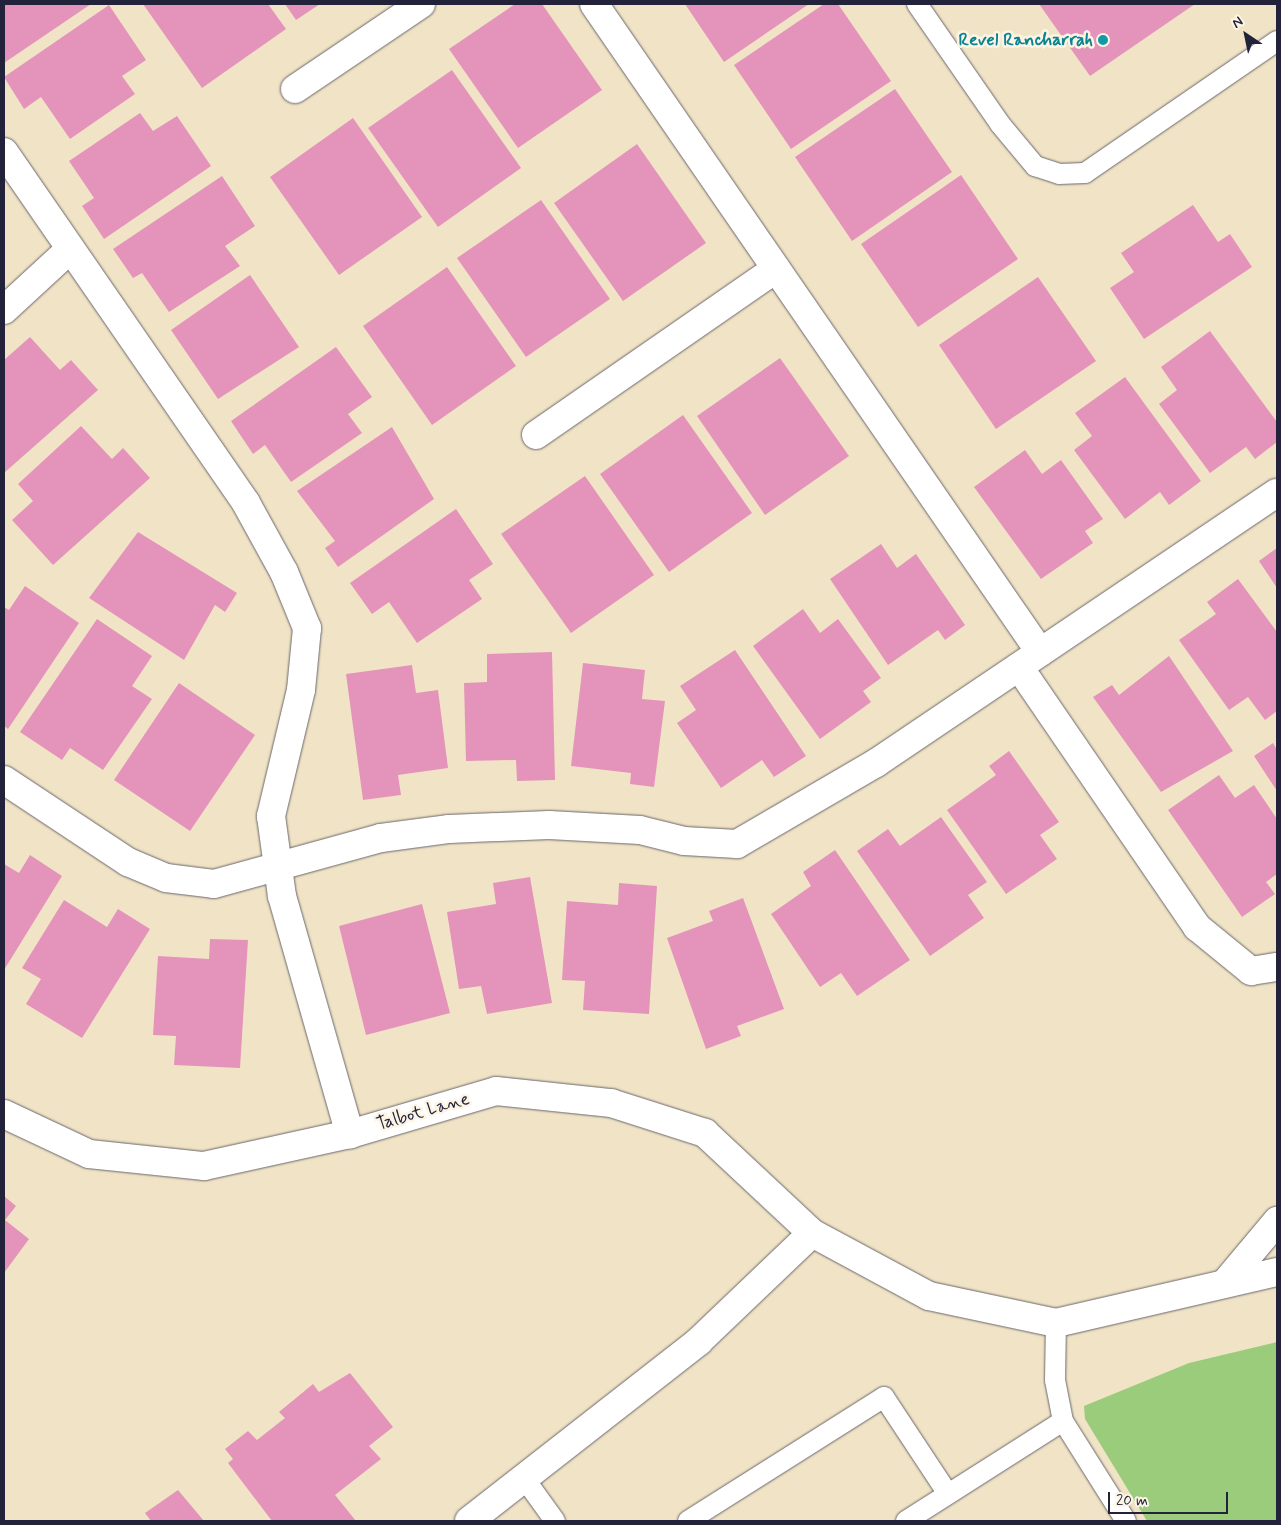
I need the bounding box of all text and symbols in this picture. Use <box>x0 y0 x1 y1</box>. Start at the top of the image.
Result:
north arrow <box>1221 10 1271 60</box>
text: N <box>1229 12 1247 33</box>
place label: Revel Rancharrah <box>960 29 1093 51</box>
marker: Revel Rancharrah <box>1097 34 1109 46</box>
street label: Talbot Lane <box>376 1089 470 1135</box>
scale bar <box>1111 1482 1231 1514</box>
text: 20 m <box>1116 1491 1148 1511</box>

